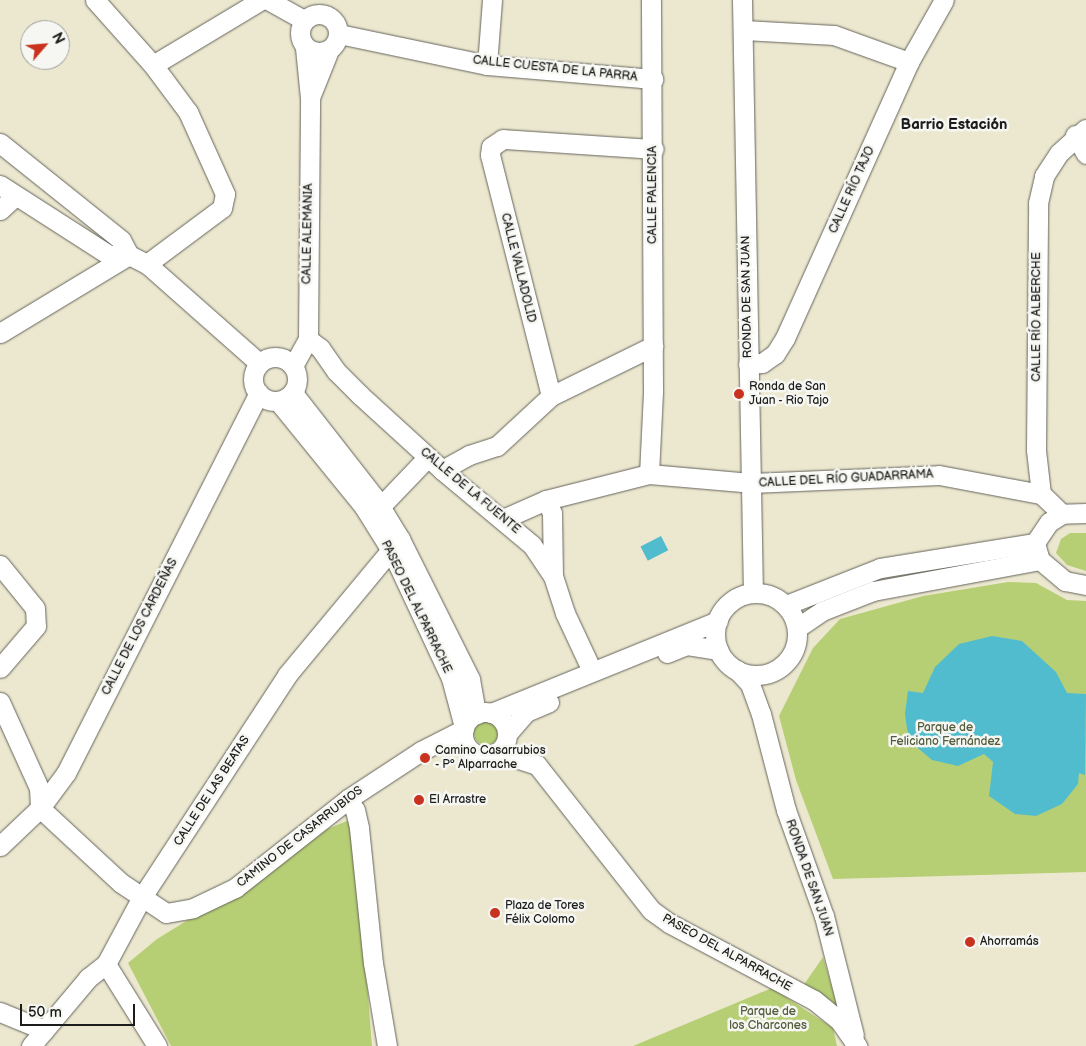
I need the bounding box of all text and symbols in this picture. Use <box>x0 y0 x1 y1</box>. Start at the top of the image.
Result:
north arrow <box>20 20 70 70</box>
text: N <box>48 30 68 47</box>
street label: CALLE CUESTA DE LA PARRA <box>472 53 638 85</box>
district label: Barrio Estación <box>901 116 1007 134</box>
street label: CALLE RÍO TAJO <box>826 144 878 236</box>
street label: CALLE PALENCIA <box>646 146 660 244</box>
street label: CALLE ALEMANIA <box>300 184 316 284</box>
street label: CALLE VALLADOLID <box>497 212 539 324</box>
street label: RONDA DE SAN JUAN <box>739 235 755 359</box>
street label: CALLE RÍO ALBERCHE <box>1030 252 1044 382</box>
place label: Ronda de San Juan - Rio Tajo <box>749 380 830 408</box>
marker: Ronda de San Juan - Rio Tajo <box>733 388 745 400</box>
street label: CALLE DE LA FUENTE <box>417 445 523 537</box>
street label: CALLE DEL RÍO GUADARRAMA <box>758 467 934 491</box>
street label: PASEO DEL ALPARRACHE <box>378 538 454 676</box>
street label: CALLE DE LOS CARDEÑAS <box>99 556 181 698</box>
park label: Parque de Feliciano Fernández <box>890 721 1000 749</box>
street label: CALLE DE LAS BEATAS <box>171 733 253 849</box>
place label: Camino Casarrubios - Pº Alparrache <box>435 744 546 772</box>
marker: Camino Casarrubios - Pº Alparrache <box>419 752 431 764</box>
street label: CAMINO DE CASARRUBIOS <box>234 783 366 891</box>
place label: El Arrastre <box>429 793 486 807</box>
marker: El Arrastre <box>413 794 425 806</box>
street label: RONDA DE SAN JUAN <box>782 817 836 939</box>
place label: Plaza de Tores Félix Colomo <box>505 899 585 927</box>
marker: Plaza de Tores Félix Colomo <box>489 907 501 919</box>
street label: PASEO DEL ALPARRACHE <box>660 911 794 995</box>
place label: Ahorramás <box>980 935 1039 949</box>
marker: Ahorramás <box>964 936 976 948</box>
scale bar <box>22 994 138 1026</box>
text: 50 m <box>28 1003 62 1022</box>
park label: Parque de los Charcones <box>729 1005 807 1033</box>

